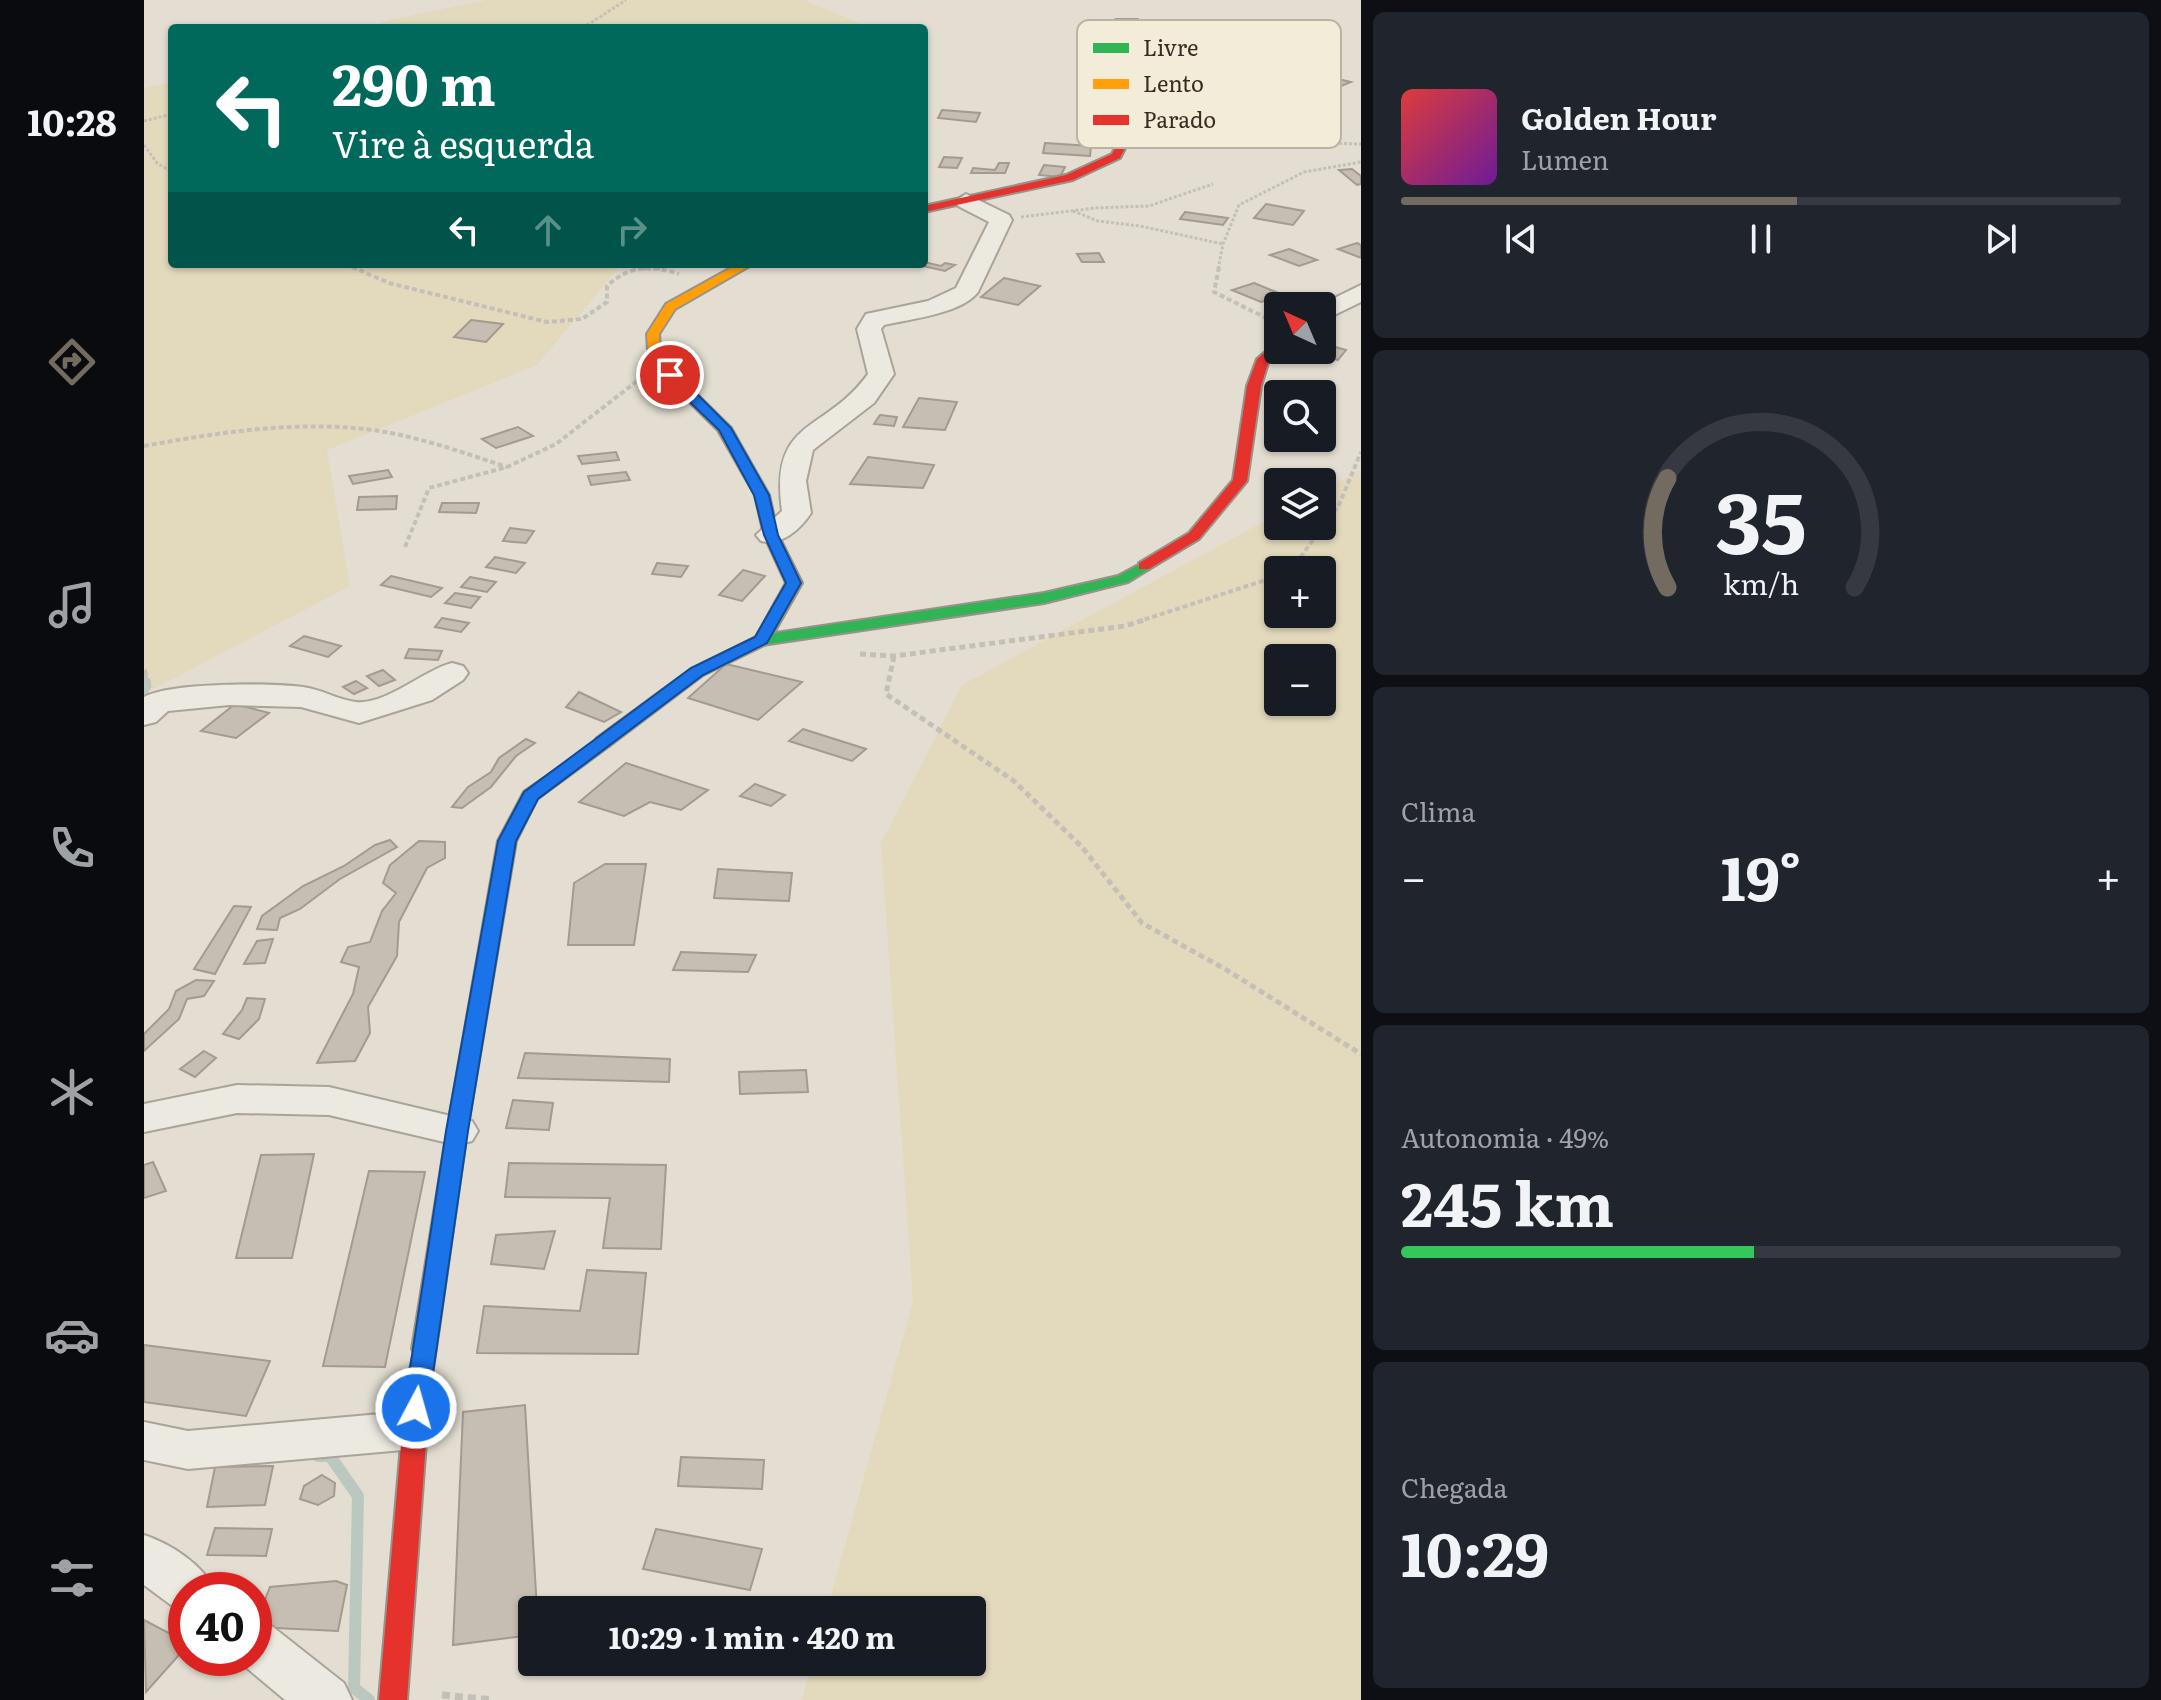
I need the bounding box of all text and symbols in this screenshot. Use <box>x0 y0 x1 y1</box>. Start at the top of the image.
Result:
legend <box>1077 20 1341 148</box>
text: Livre <box>1143 30 1198 63</box>
text: 290 m <box>332 40 496 123</box>
icon: left <box>200 56 304 160</box>
text: Lento <box>1143 66 1204 99</box>
text: 10:28 <box>27 94 117 147</box>
text: Golden Hour <box>1521 95 1716 139</box>
text: Parado <box>1143 102 1216 135</box>
text: Vire à esquerda <box>332 116 594 169</box>
text: Lumen <box>1521 139 1609 178</box>
icon: left <box>442 208 486 252</box>
icon: ahead <box>526 208 570 252</box>
icon: right <box>610 208 654 252</box>
icon: previous <box>1499 217 1543 261</box>
icon: pause <box>1739 217 1783 261</box>
icon: next <box>1979 217 2023 261</box>
north arrow <box>1264 292 1336 364</box>
map controls <box>1264 292 1336 716</box>
icon: directions <box>44 334 100 390</box>
pin <box>636 341 704 409</box>
icon: arrive <box>648 353 692 397</box>
button: search <box>1264 380 1336 452</box>
text: 35 <box>1715 456 1807 580</box>
button: layers <box>1264 468 1336 540</box>
button: + <box>1264 556 1336 628</box>
text: km/h <box>1723 562 1799 605</box>
icon: music <box>44 577 100 633</box>
button: − <box>1264 644 1336 716</box>
text: Clima <box>1401 791 1476 830</box>
icon: phone <box>44 820 100 876</box>
text: 19° <box>1721 830 1801 919</box>
text: − <box>1401 842 1427 908</box>
text: + <box>2095 842 2121 908</box>
icon: climate <box>44 1064 100 1120</box>
text: Autonomia · 49% <box>1401 1117 1609 1156</box>
text: 245 km <box>1401 1156 1614 1245</box>
icon: car <box>44 1307 100 1363</box>
position arrow <box>374 1366 458 1450</box>
text: Chegada <box>1401 1467 1508 1506</box>
text: 10:29 <box>1401 1506 1549 1595</box>
icon: filters <box>44 1550 100 1606</box>
speed limit sign: 40 <box>168 1572 272 1676</box>
text: 10:29 · 1 min · 420 m <box>609 1614 895 1658</box>

